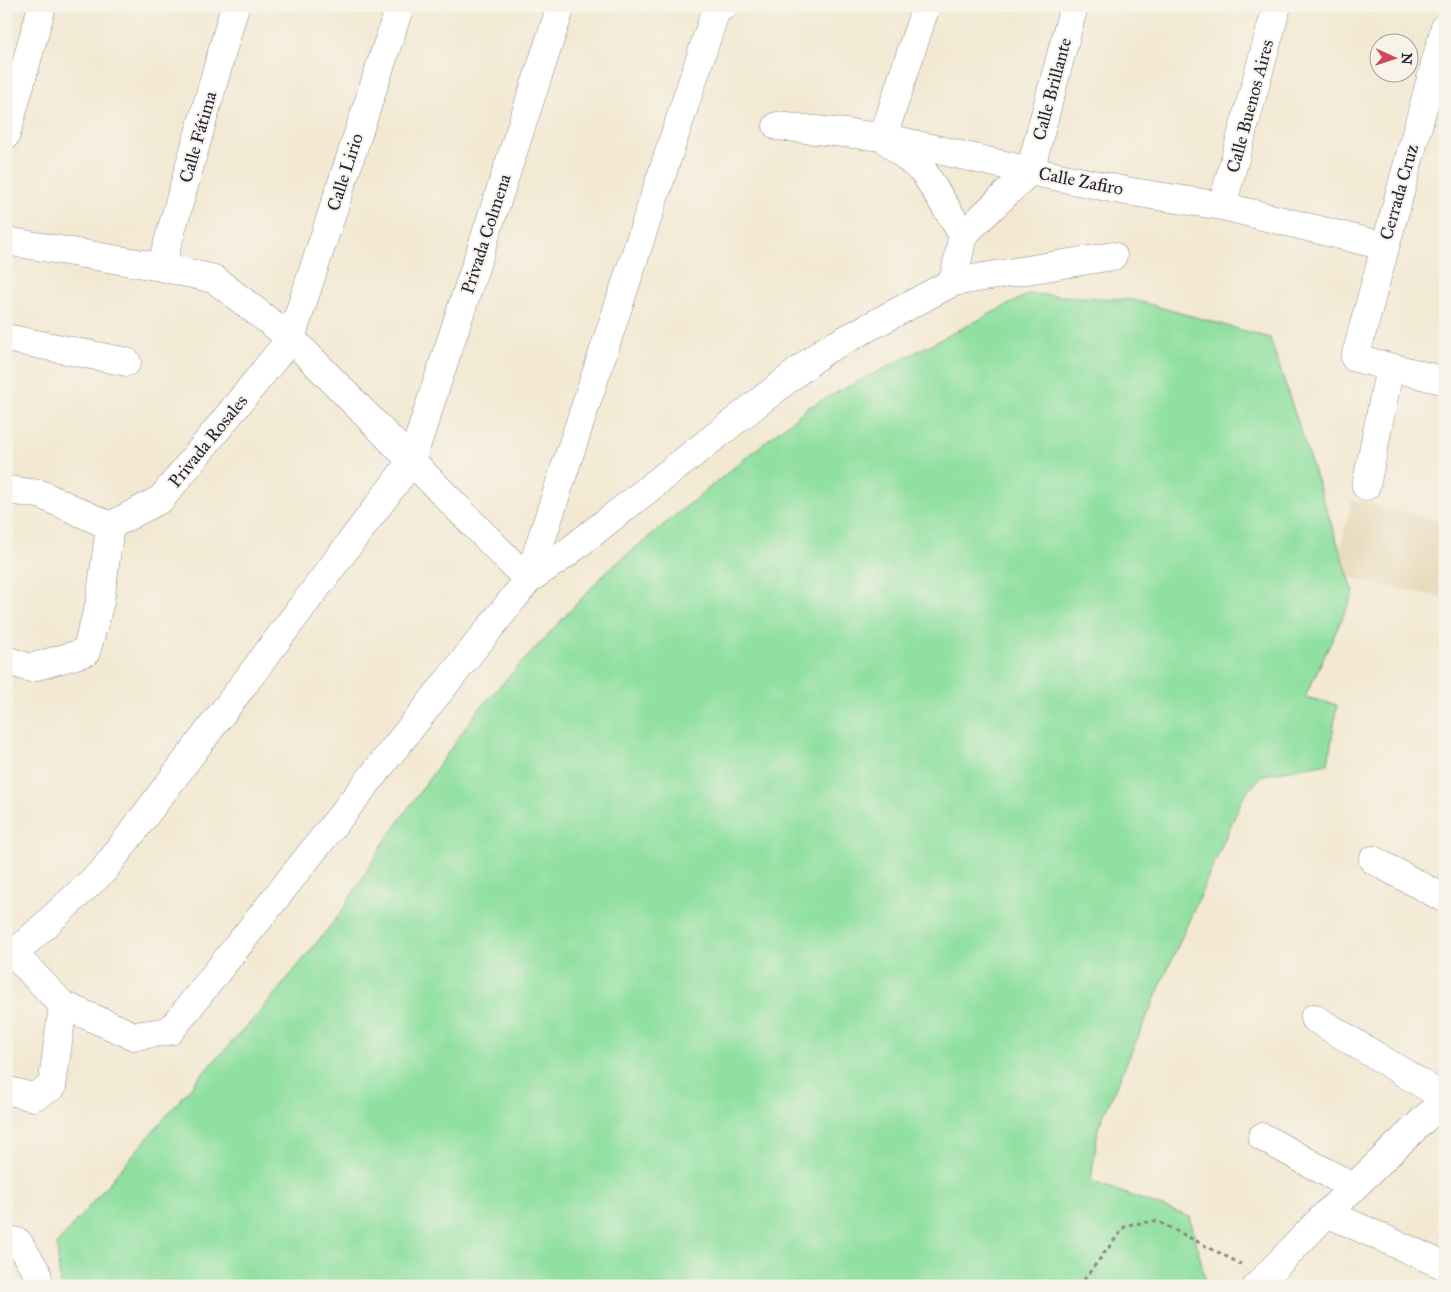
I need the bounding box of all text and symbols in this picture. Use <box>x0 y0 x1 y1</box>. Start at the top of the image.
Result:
north arrow <box>1368 32 1418 82</box>
street label: Calle Brillante <box>1028 35 1076 143</box>
street label: Calle Buenos Aires <box>1222 37 1278 175</box>
text: N <box>1398 52 1415 65</box>
street label: Calle Fátima <box>174 88 222 185</box>
street label: Calle Lirio <box>322 131 368 213</box>
street label: Cerrada Cruz <box>1375 142 1423 242</box>
street label: Calle Zafiro <box>1037 162 1125 200</box>
street label: Privada Colmena <box>456 171 516 297</box>
street label: Privada Rosales <box>164 390 252 492</box>

